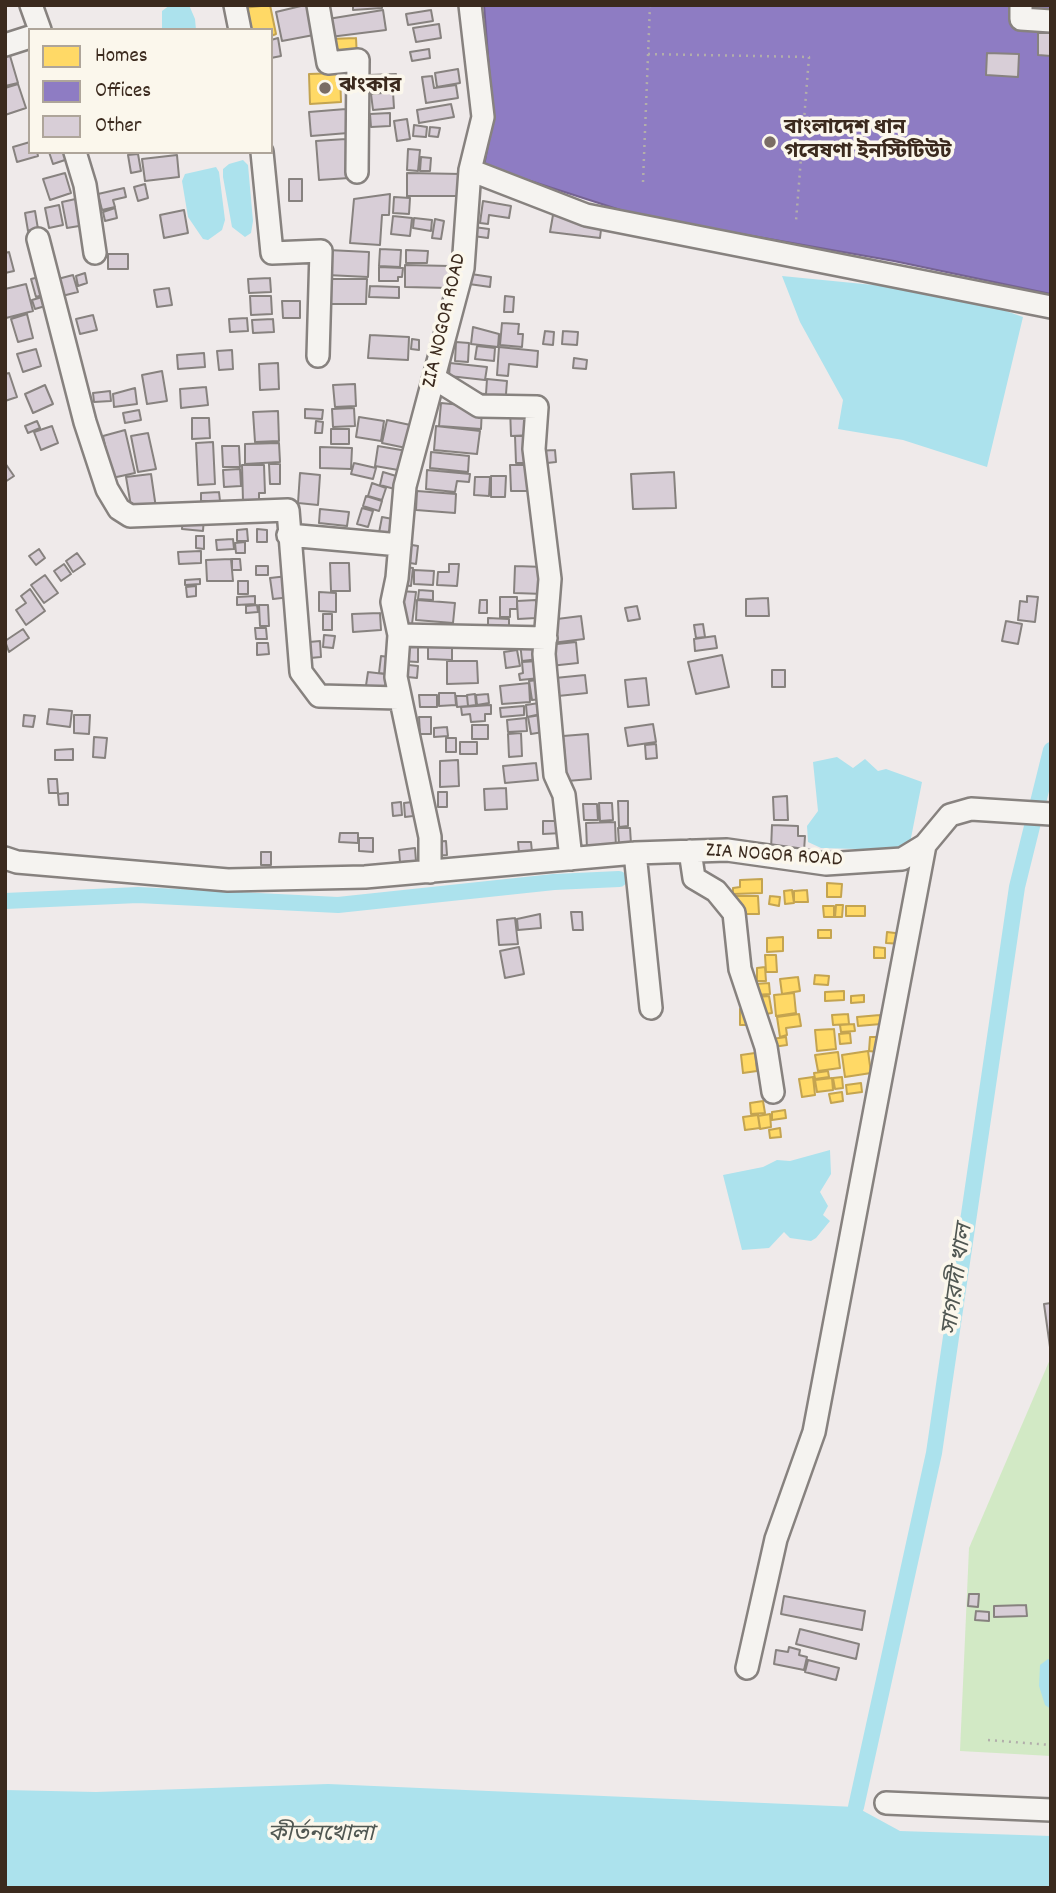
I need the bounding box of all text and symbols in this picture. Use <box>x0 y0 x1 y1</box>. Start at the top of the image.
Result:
legend <box>28 28 273 154</box>
text: Homes <box>95 42 148 72</box>
place label: ঝংকার <box>339 75 401 101</box>
text: Offices <box>95 77 151 107</box>
marker: ঝংকার <box>317 80 333 96</box>
text: Other <box>95 112 141 142</box>
place label: বাংলাদেশ ধান গবেষণা ইনস্টিটিউট <box>784 117 951 167</box>
marker: বাংলাদেশ ধান গবেষণা ইনস্টিটিউট <box>762 134 778 150</box>
street label: ZIA NOGOR ROAD <box>418 252 474 390</box>
street label: ZIA NOGOR ROAD <box>705 840 843 874</box>
water label: সাগরদী খাল <box>939 1223 981 1337</box>
water label: কীর্তনখোলা <box>268 1823 374 1851</box>

